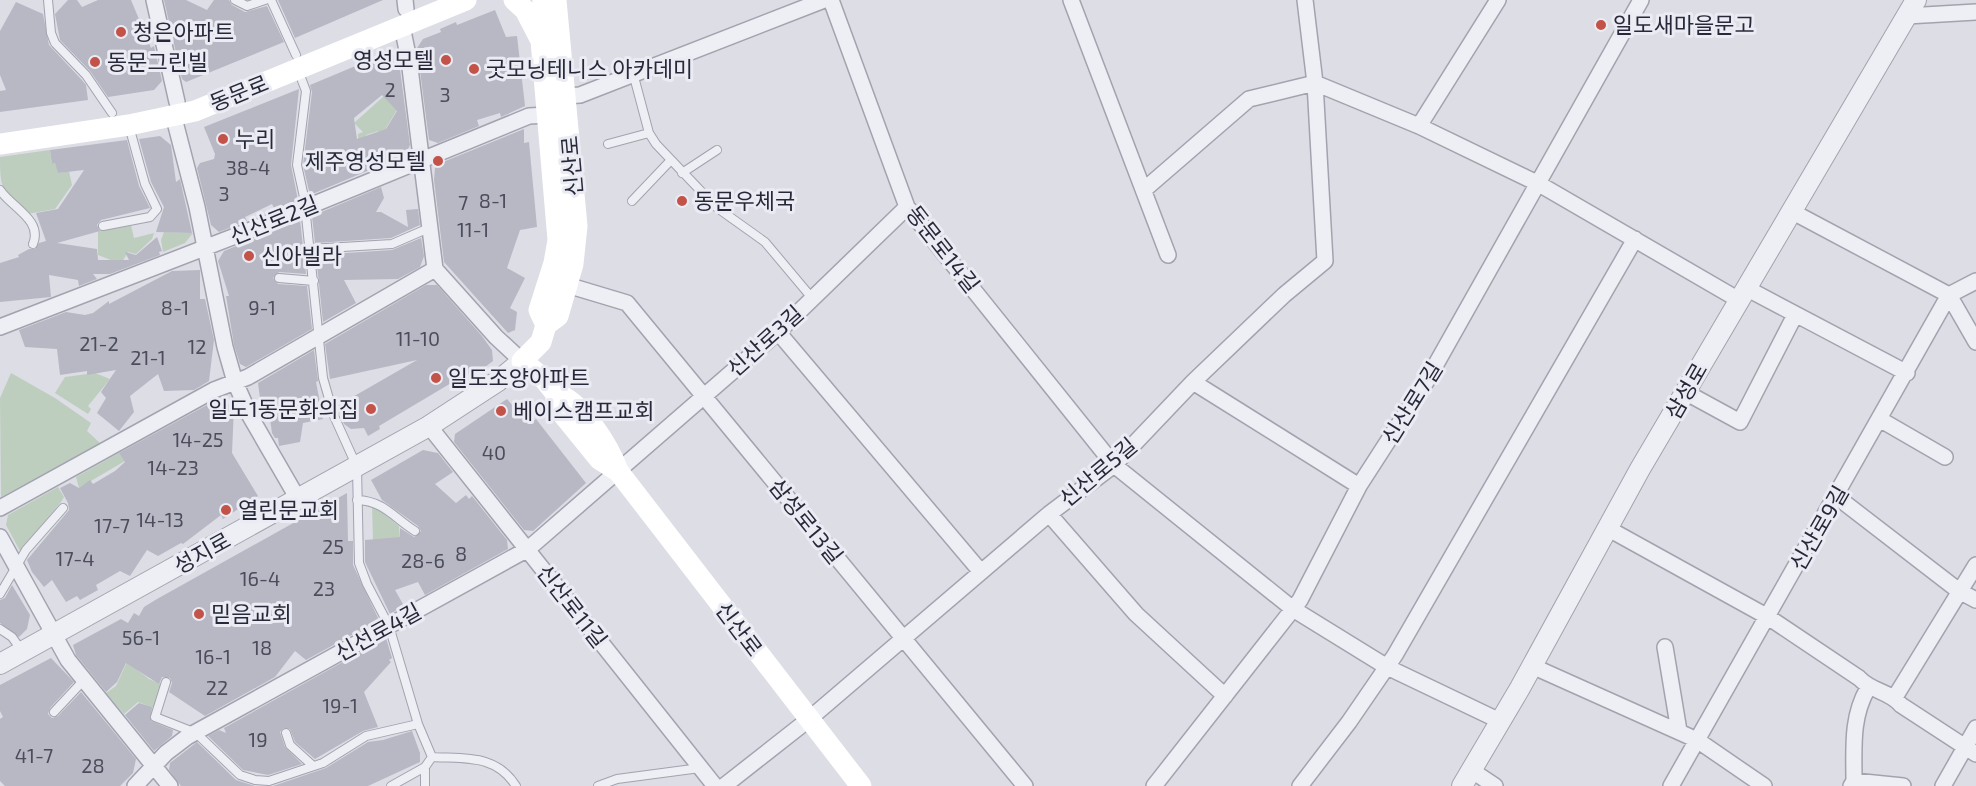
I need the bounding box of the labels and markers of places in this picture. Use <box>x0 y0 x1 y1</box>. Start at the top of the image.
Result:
place label: 일도새마을문고 <box>1613 11 1755 37</box>
place label: 청은아파트 <box>133 18 234 44</box>
marker: 일도새마을문고 <box>1594 18 1608 32</box>
marker: 청은아파트 <box>114 25 128 39</box>
place label: 영성모텔 <box>353 46 434 72</box>
place label: 동문그린빌 <box>107 48 208 74</box>
marker: 영성모텔 <box>439 53 453 67</box>
marker: 동문그린빌 <box>88 55 102 69</box>
place label: 굿모닝테니스 아카데미 <box>486 55 693 81</box>
marker: 굿모닝테니스 아카데미 <box>467 62 481 76</box>
place label: 누리 <box>235 125 275 151</box>
marker: 누리 <box>216 132 230 146</box>
place label: 제주영성모텔 <box>305 147 426 173</box>
marker: 제주영성모텔 <box>431 154 445 168</box>
place label: 동문우체국 <box>694 187 795 213</box>
marker: 동문우체국 <box>675 194 689 208</box>
place label: 신아빌라 <box>261 242 342 268</box>
marker: 신아빌라 <box>242 249 256 263</box>
place label: 일도조양아파트 <box>448 364 590 390</box>
marker: 일도조양아파트 <box>429 371 443 385</box>
place label: 일도1동문화의집 <box>209 395 359 421</box>
place label: 베이스캠프교회 <box>513 397 655 423</box>
marker: 일도1동문화의집 <box>364 402 378 416</box>
marker: 베이스캠프교회 <box>494 404 508 418</box>
place label: 열린문교회 <box>238 496 339 522</box>
marker: 열린문교회 <box>219 503 233 517</box>
place label: 믿음교회 <box>211 600 292 626</box>
marker: 믿음교회 <box>192 607 206 621</box>

